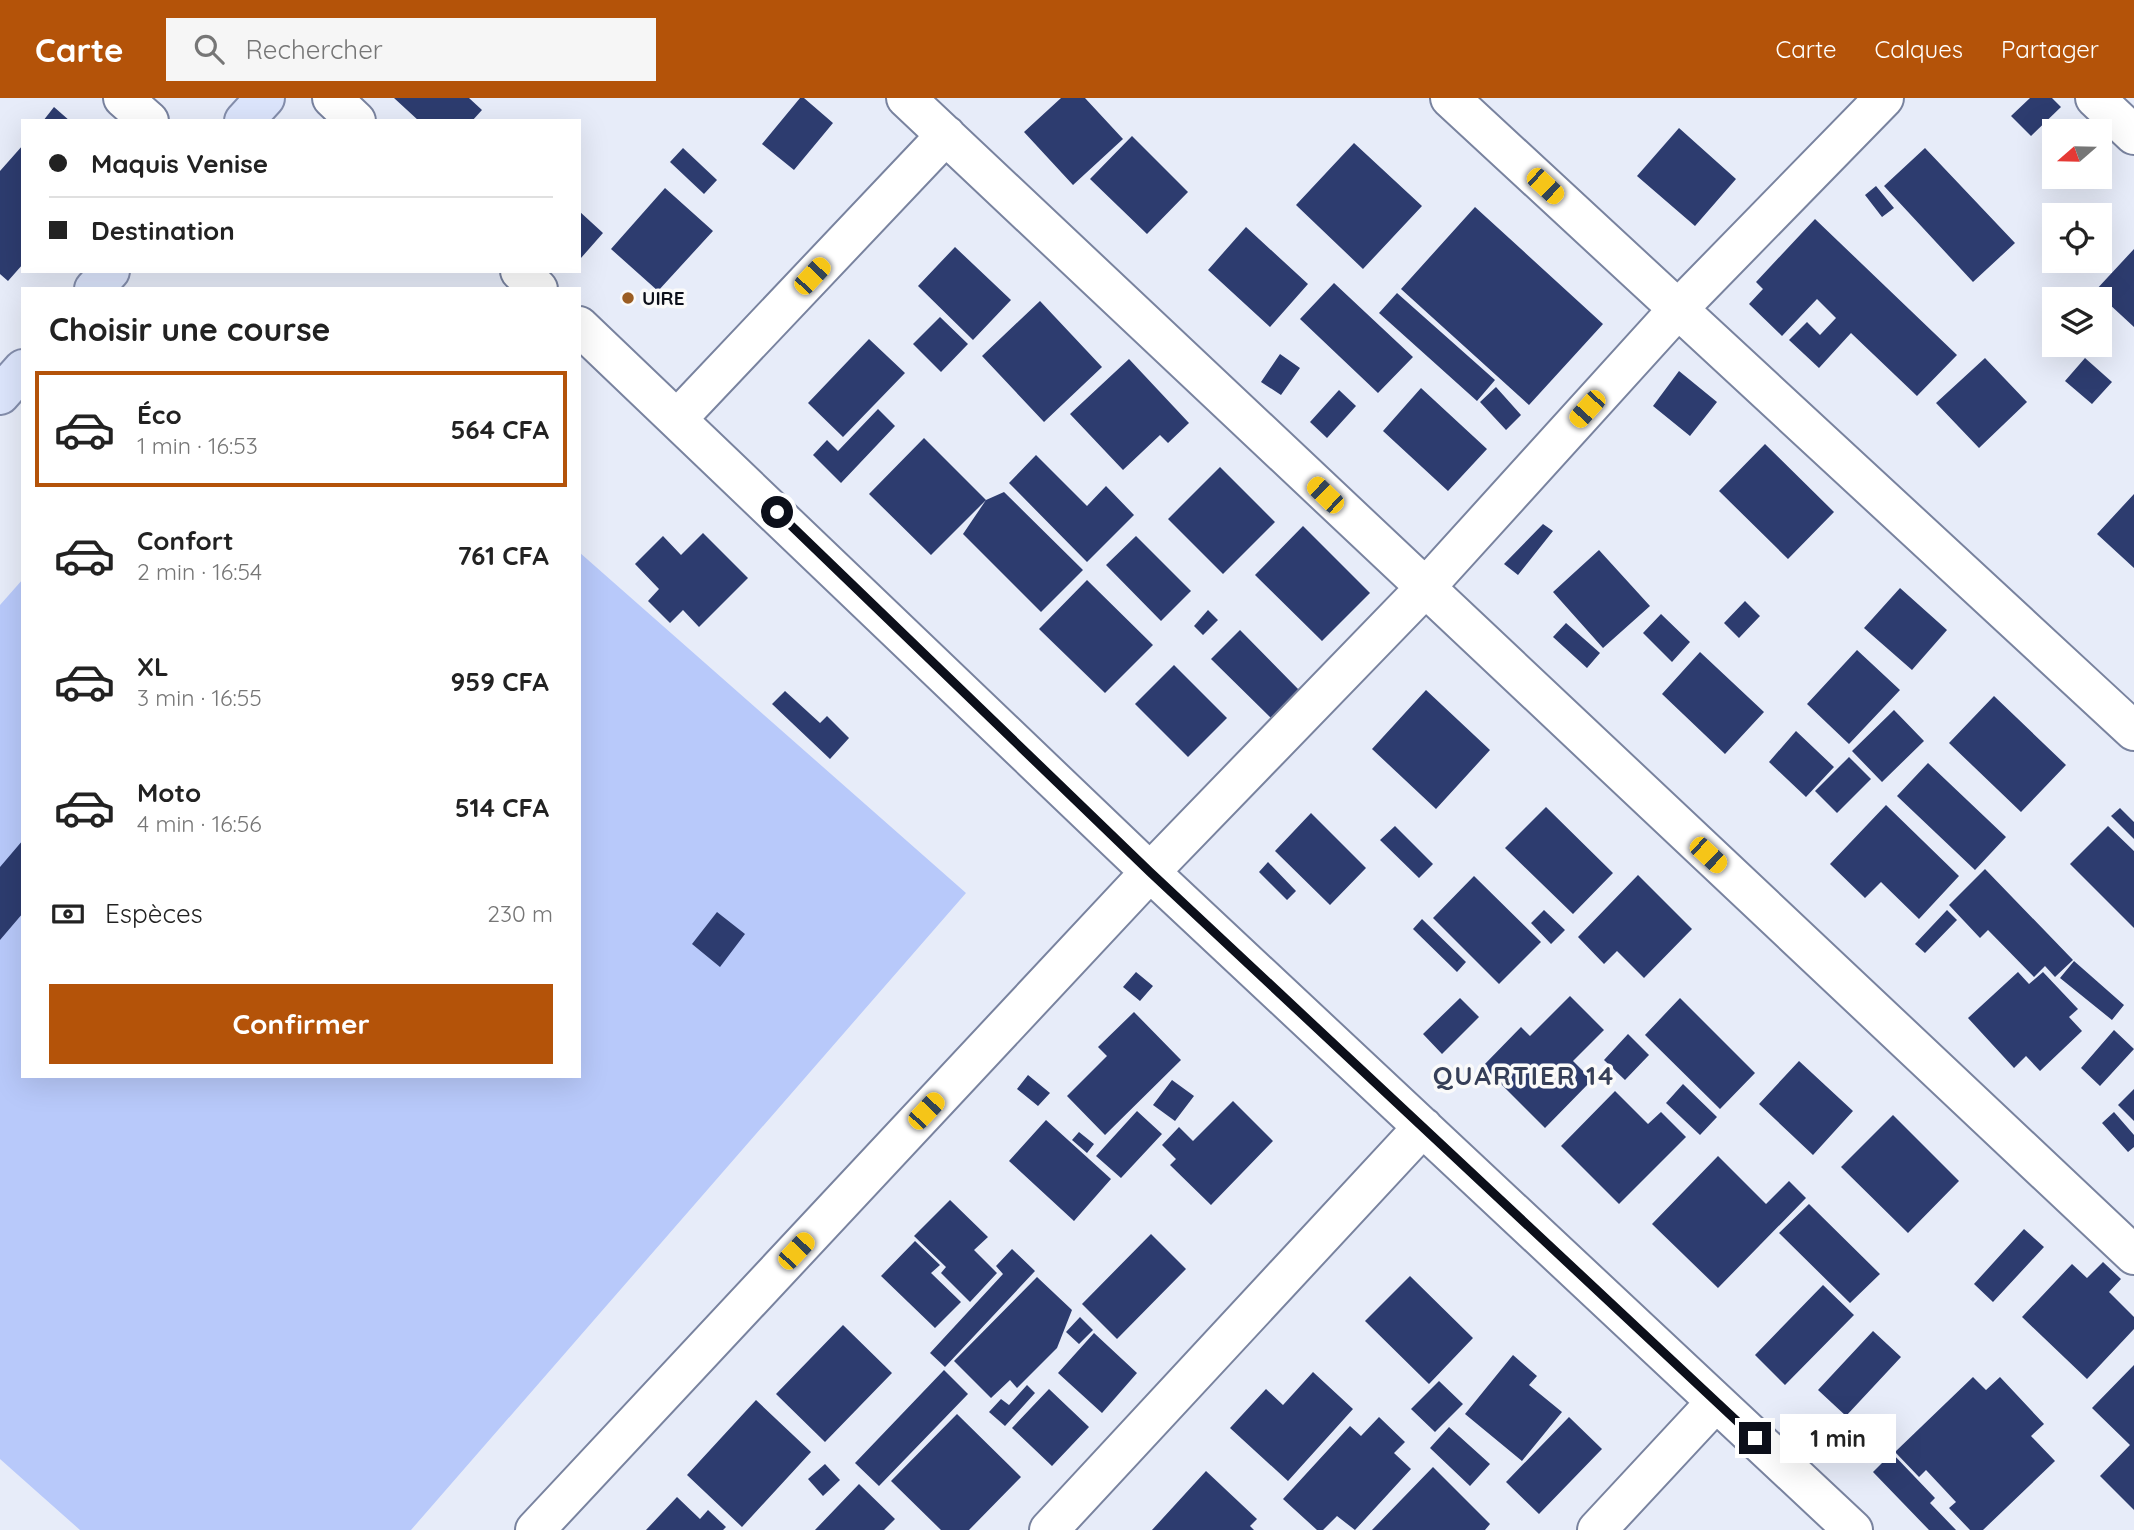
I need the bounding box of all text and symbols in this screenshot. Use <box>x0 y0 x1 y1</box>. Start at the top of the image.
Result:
search box <box>166 18 656 81</box>
text: Carte <box>35 29 124 70</box>
icon: search <box>190 30 228 68</box>
text: Rechercher <box>246 33 383 66</box>
text: Carte <box>1775 34 1837 64</box>
text: Calques <box>1875 34 1963 64</box>
text: Partager <box>2001 34 2099 64</box>
north arrow <box>2042 119 2112 189</box>
map controls <box>2042 119 2112 357</box>
text: Maquis Venise <box>91 147 268 180</box>
car <box>1523 164 1568 208</box>
button: locate <box>2042 203 2112 273</box>
text: Destination <box>91 214 235 247</box>
car <box>790 253 835 299</box>
place label: UIRE <box>642 286 685 310</box>
button: layers <box>2042 287 2112 357</box>
marker: UIRE <box>620 290 636 306</box>
text: Choisir une course <box>49 309 330 349</box>
car <box>1566 386 1609 432</box>
icon: car <box>53 398 116 461</box>
text: Éco <box>137 398 182 431</box>
text: 564 CFA <box>450 413 549 446</box>
text: 1 min · 16:53 <box>137 431 258 460</box>
car <box>1303 473 1348 517</box>
route start <box>761 496 793 528</box>
icon: car <box>53 524 116 587</box>
text: Confort <box>137 524 234 557</box>
text: 761 CFA <box>458 539 549 572</box>
text: 2 min · 16:54 <box>137 557 262 586</box>
icon: car <box>53 650 116 713</box>
text: XL <box>137 650 169 683</box>
text: 959 CFA <box>451 665 549 698</box>
text: 3 min · 16:55 <box>137 683 262 712</box>
icon: car <box>53 776 116 839</box>
text: Moto <box>137 776 201 809</box>
text: 514 CFA <box>455 791 549 824</box>
text: 4 min · 16:56 <box>137 809 262 838</box>
car <box>1686 833 1731 877</box>
icon: cash <box>49 895 87 933</box>
text: Espèces <box>105 897 203 930</box>
text: 230 m <box>487 899 553 928</box>
button: Confirmer <box>49 984 553 1064</box>
district label: QUARTIER 14 <box>1433 1059 1615 1092</box>
car <box>904 1088 949 1134</box>
car <box>774 1228 819 1274</box>
callout: 1 min <box>1780 1414 1895 1462</box>
route end <box>1739 1422 1771 1454</box>
text: 1 min <box>1810 1424 1866 1453</box>

